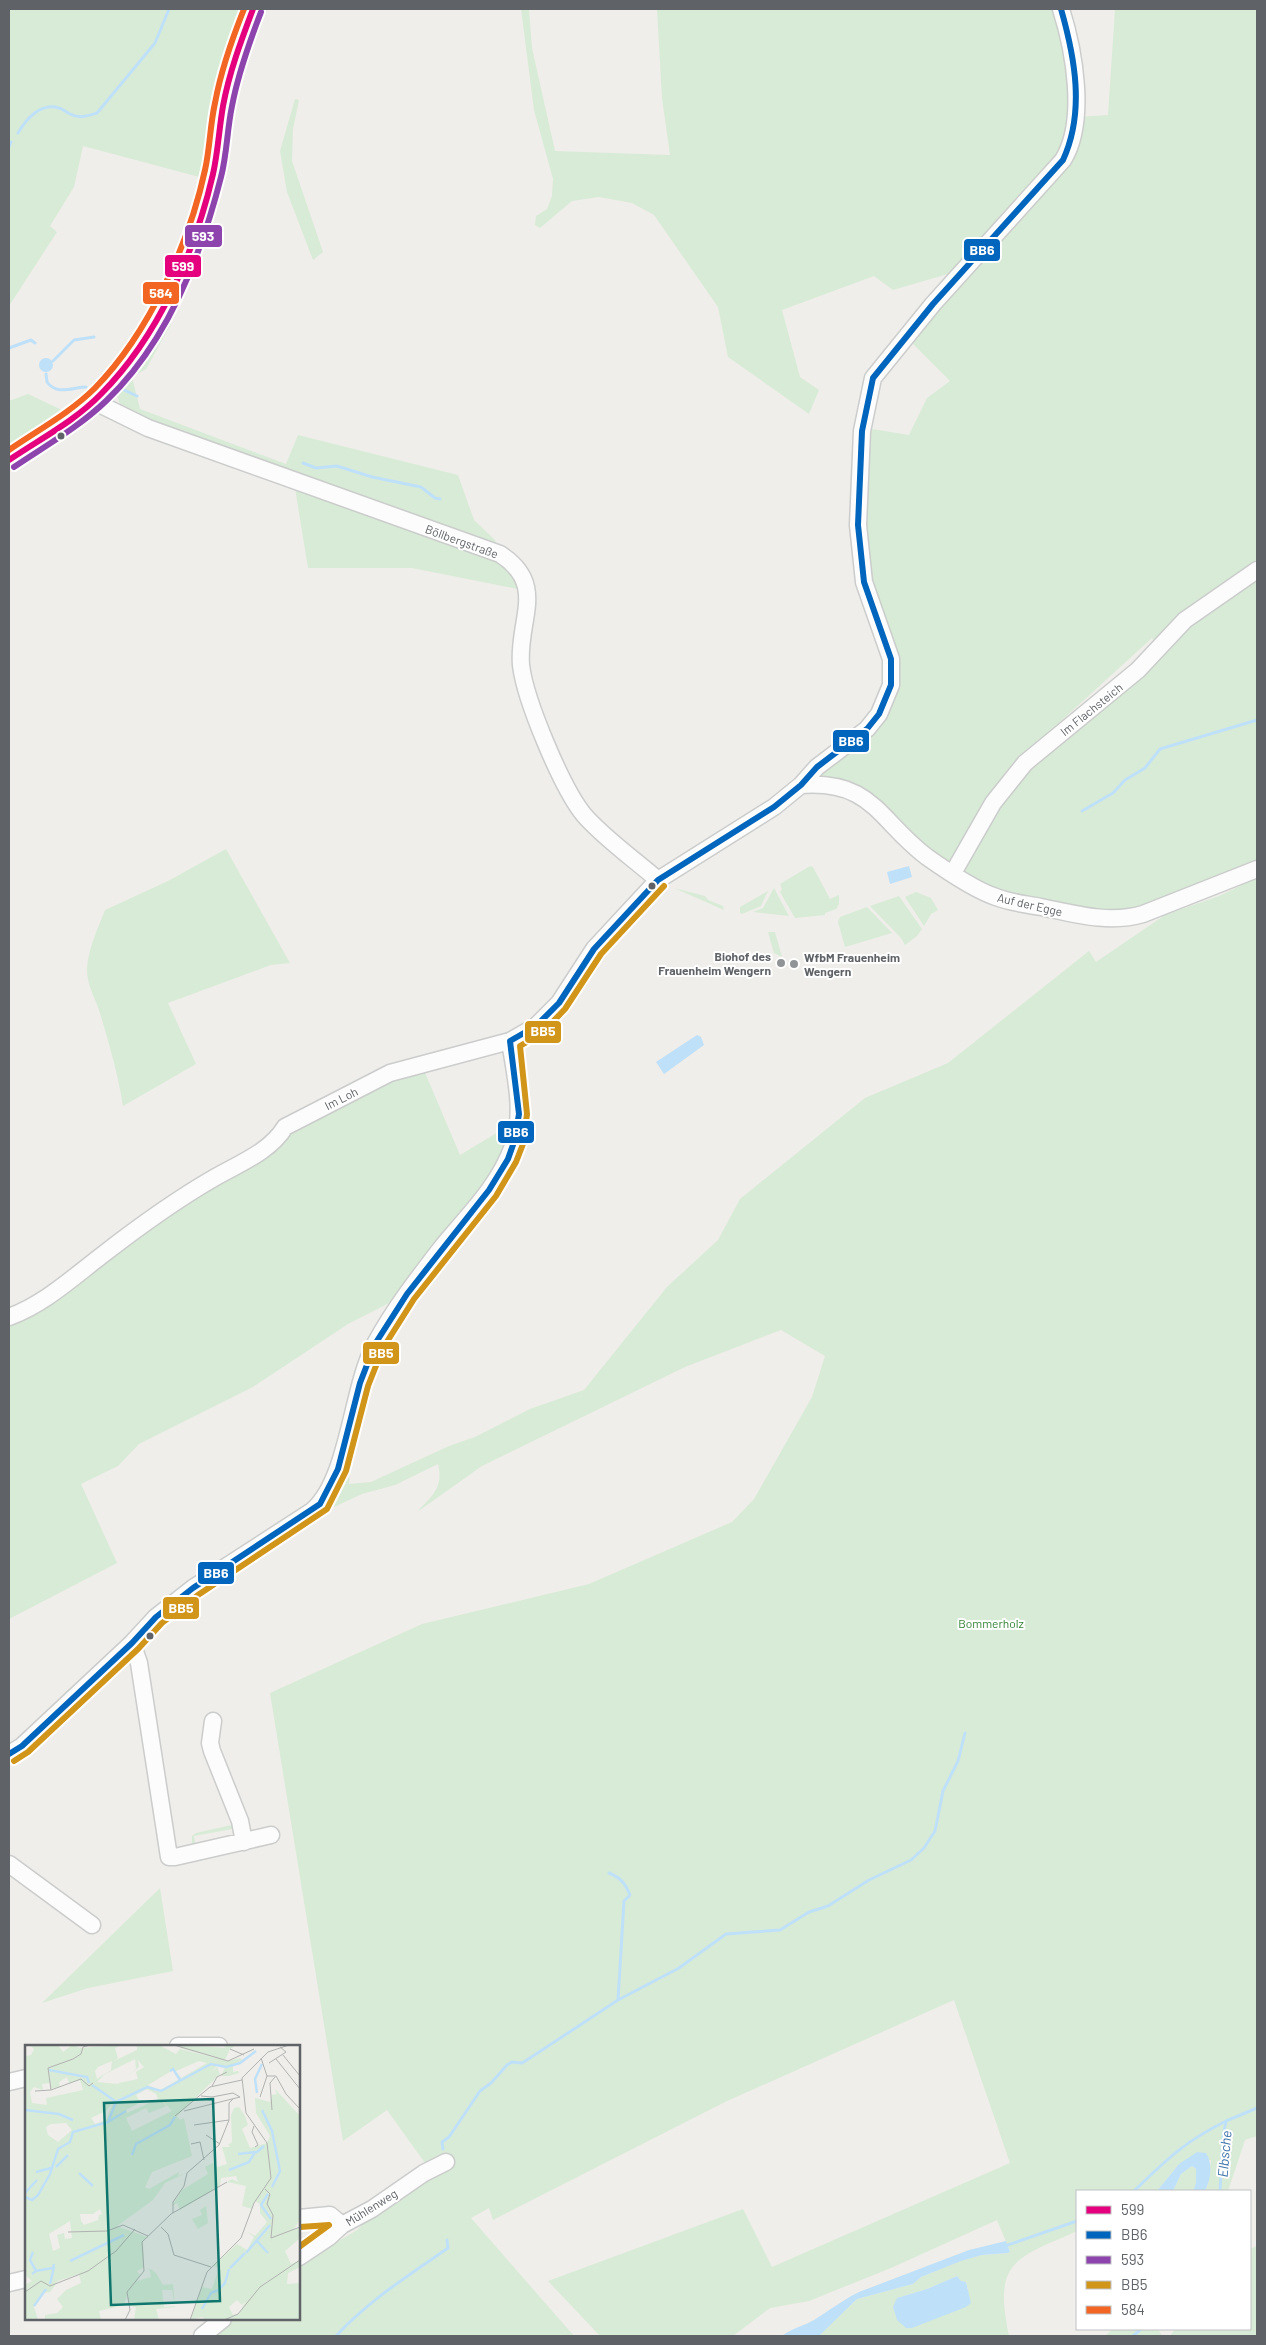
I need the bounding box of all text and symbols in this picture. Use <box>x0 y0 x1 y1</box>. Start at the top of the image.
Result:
line badge: 593 <box>184 224 223 248</box>
text: 593 <box>192 227 214 244</box>
line badge: BB6 <box>963 238 1001 262</box>
text: BB6 <box>970 241 995 258</box>
line badge: 599 <box>164 254 202 278</box>
text: 599 <box>172 257 194 274</box>
line badge: 584 <box>142 281 180 305</box>
text: 584 <box>149 284 173 301</box>
unlabelled marker <box>56 431 66 441</box>
street label: Böllbergstraße <box>424 521 500 561</box>
street label: Im Flachsteich <box>1057 680 1125 738</box>
line badge: BB6 <box>832 729 870 753</box>
text: BB6 <box>839 732 864 749</box>
unlabelled marker <box>647 881 657 891</box>
street label: Auf der Egge <box>996 890 1064 918</box>
place label: Biohof des Frauenheim Wengern <box>658 949 771 977</box>
place label: WfbM Frauenheim Wengern <box>804 950 900 978</box>
marker: Biohof des Frauenheim Wengern <box>775 957 787 969</box>
marker: WfbM Frauenheim Wengern <box>788 958 800 970</box>
line badge: BB5 <box>524 1020 562 1044</box>
text: BB5 <box>531 1022 556 1039</box>
street label: Im Loh <box>322 1084 360 1112</box>
line badge: BB6 <box>497 1120 535 1144</box>
text: BB6 <box>504 1123 529 1140</box>
line badge: BB5 <box>362 1341 400 1365</box>
text: BB5 <box>369 1344 394 1361</box>
line badge: BB6 <box>197 1561 235 1585</box>
text: BB6 <box>204 1564 229 1581</box>
line badge: BB5 <box>162 1596 200 1620</box>
text: BB5 <box>169 1599 194 1616</box>
park label: Bommerholz <box>958 1616 1024 1630</box>
unlabelled marker <box>145 1631 155 1641</box>
inset map <box>25 2045 300 2320</box>
water label: Elbsche <box>1213 2130 1235 2178</box>
street label: Mühlenweg <box>343 2186 399 2228</box>
legend <box>1076 2190 1251 2330</box>
text: 599 <box>1121 2200 1144 2218</box>
text: BB6 <box>1121 2225 1148 2243</box>
text: 593 <box>1121 2250 1144 2268</box>
text: BB5 <box>1121 2275 1148 2293</box>
text: 584 <box>1121 2300 1145 2318</box>

